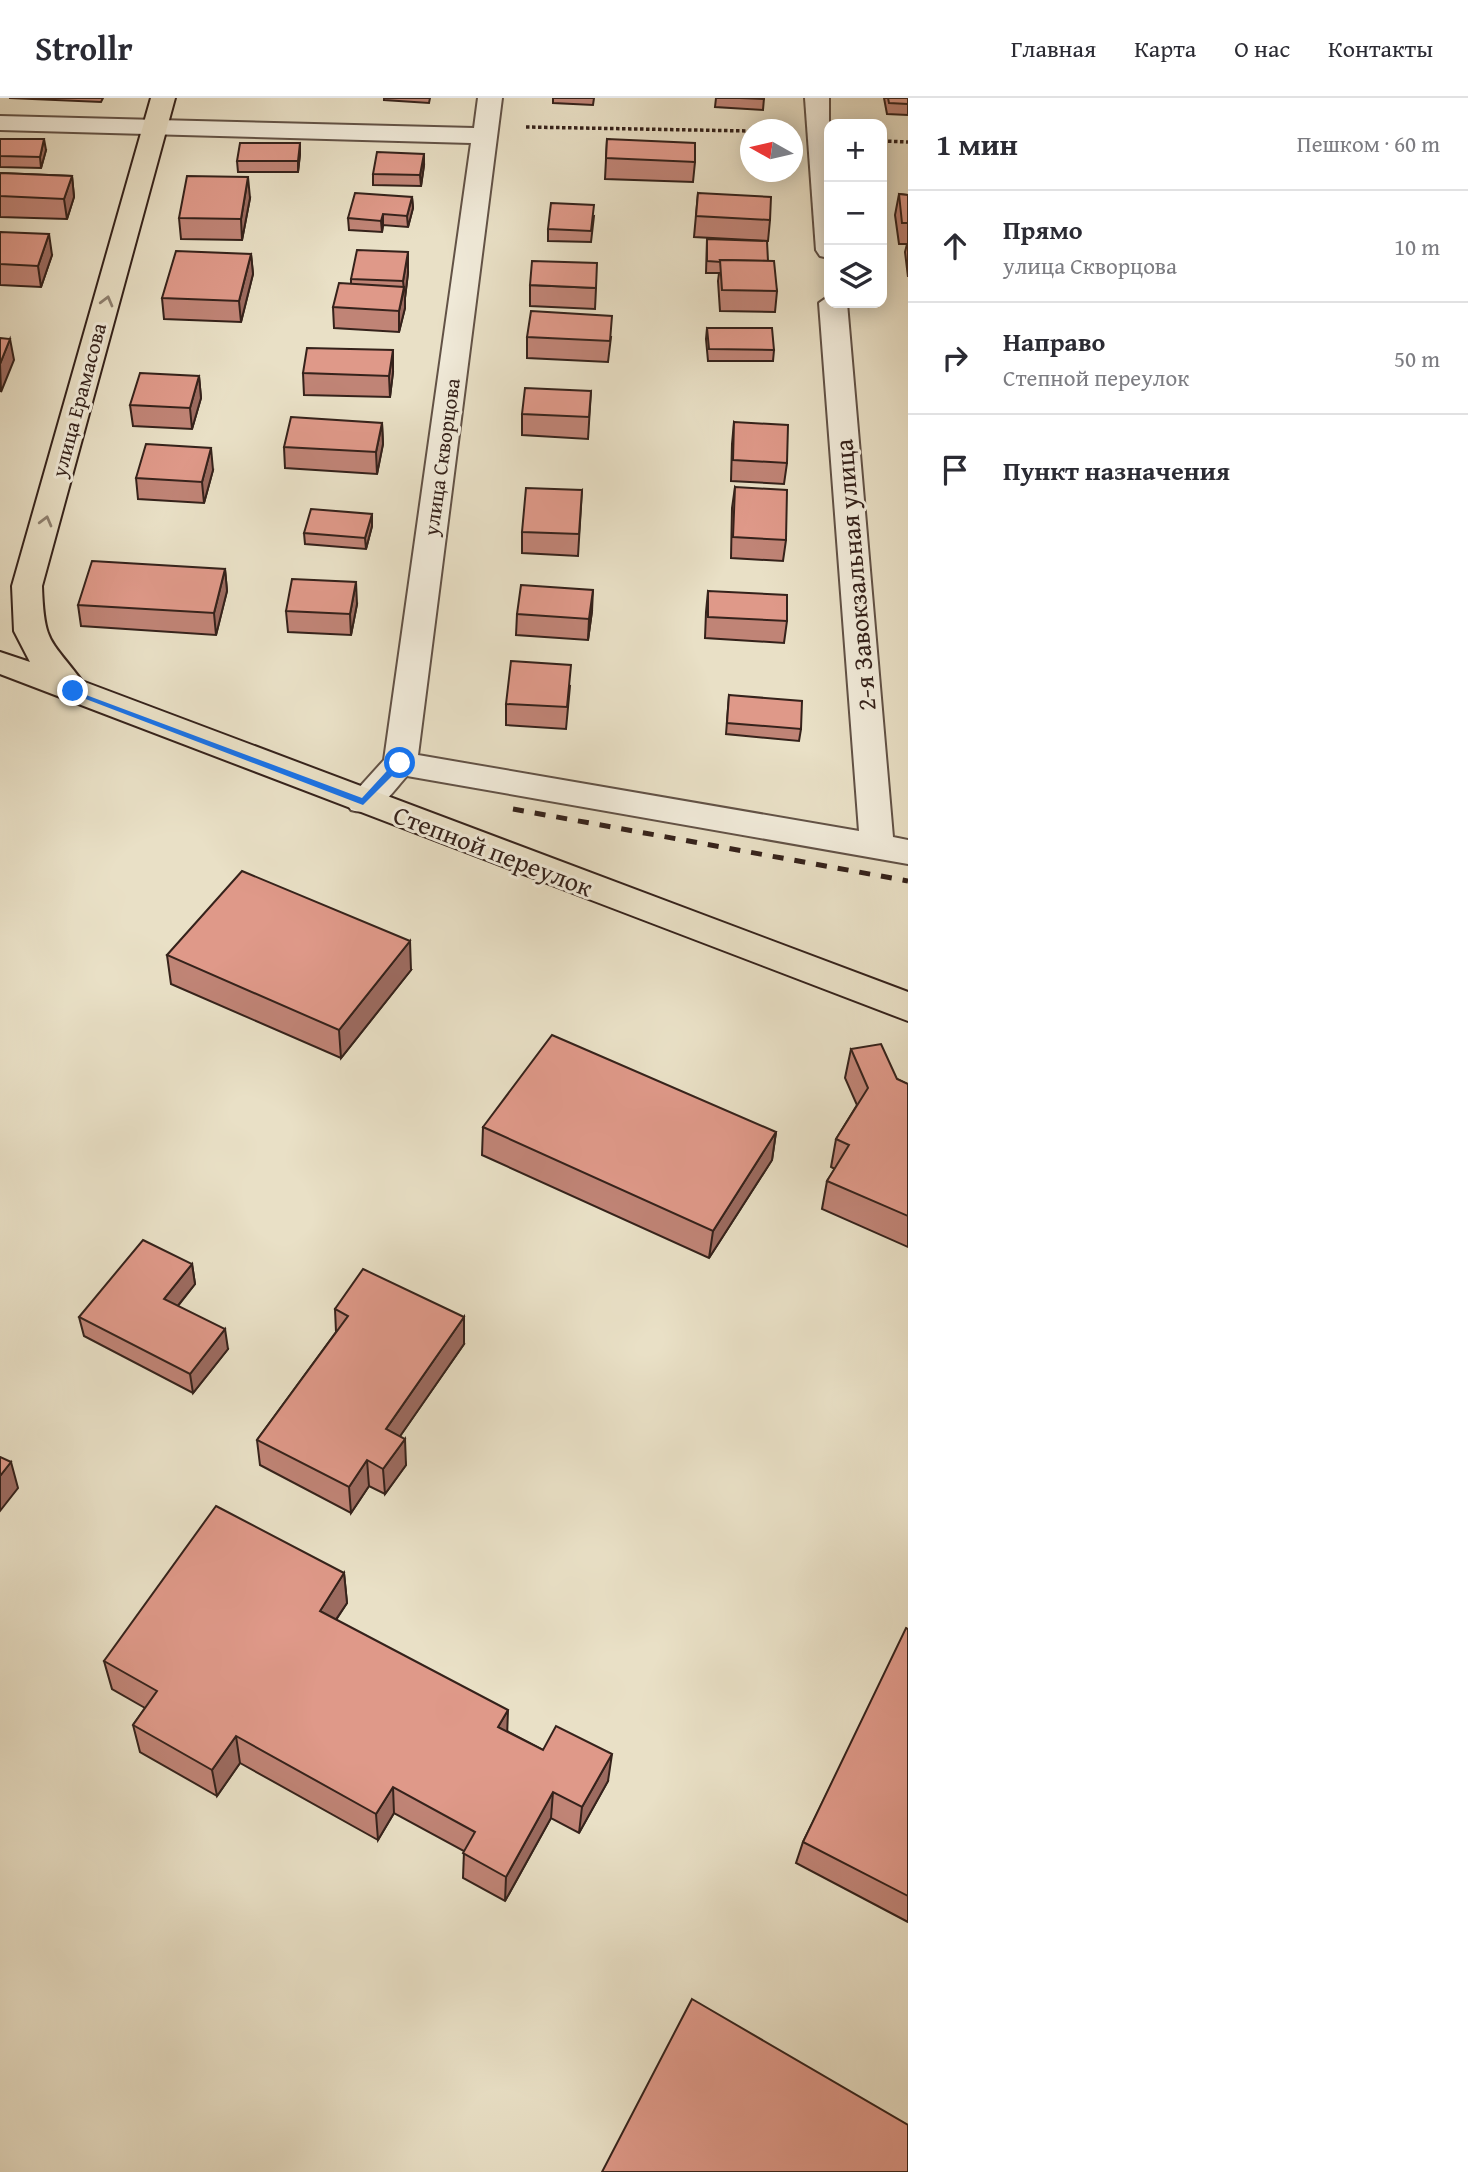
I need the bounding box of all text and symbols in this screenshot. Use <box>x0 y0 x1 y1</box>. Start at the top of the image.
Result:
text: Strollr <box>35 24 133 72</box>
text: Главная <box>1011 31 1096 66</box>
text: Карта <box>1134 31 1196 66</box>
text: О нас <box>1234 31 1290 66</box>
text: Контакты <box>1328 31 1433 66</box>
north arrow <box>740 119 803 182</box>
map controls <box>824 119 887 308</box>
button: + <box>824 119 887 182</box>
text: 1 мин <box>936 122 1018 166</box>
text: Пешком · 60 m <box>1297 127 1440 160</box>
button: − <box>824 182 887 245</box>
text: Прямо <box>1003 210 1083 249</box>
icon: ahead <box>936 227 974 265</box>
text: 10 m <box>1394 230 1440 263</box>
button: layers <box>824 245 887 308</box>
text: улица Скворцова <box>1003 249 1177 282</box>
one-way arrow <box>98 296 113 308</box>
street label: улица Ерамасова <box>43 319 114 481</box>
text: Направо <box>1003 322 1105 361</box>
icon: right <box>936 339 974 377</box>
text: 50 m <box>1394 342 1440 375</box>
text: Степной переулок <box>1003 361 1189 394</box>
street label: улица Скворцова <box>415 376 468 539</box>
street label: 2-я Завокзальная улица <box>823 437 886 712</box>
icon: arrive <box>936 451 974 489</box>
text: Пункт назначения <box>1003 451 1230 490</box>
one-way arrow <box>37 515 52 527</box>
route end <box>57 675 88 706</box>
route start <box>384 747 415 778</box>
street label: Степной переулок <box>388 795 599 907</box>

